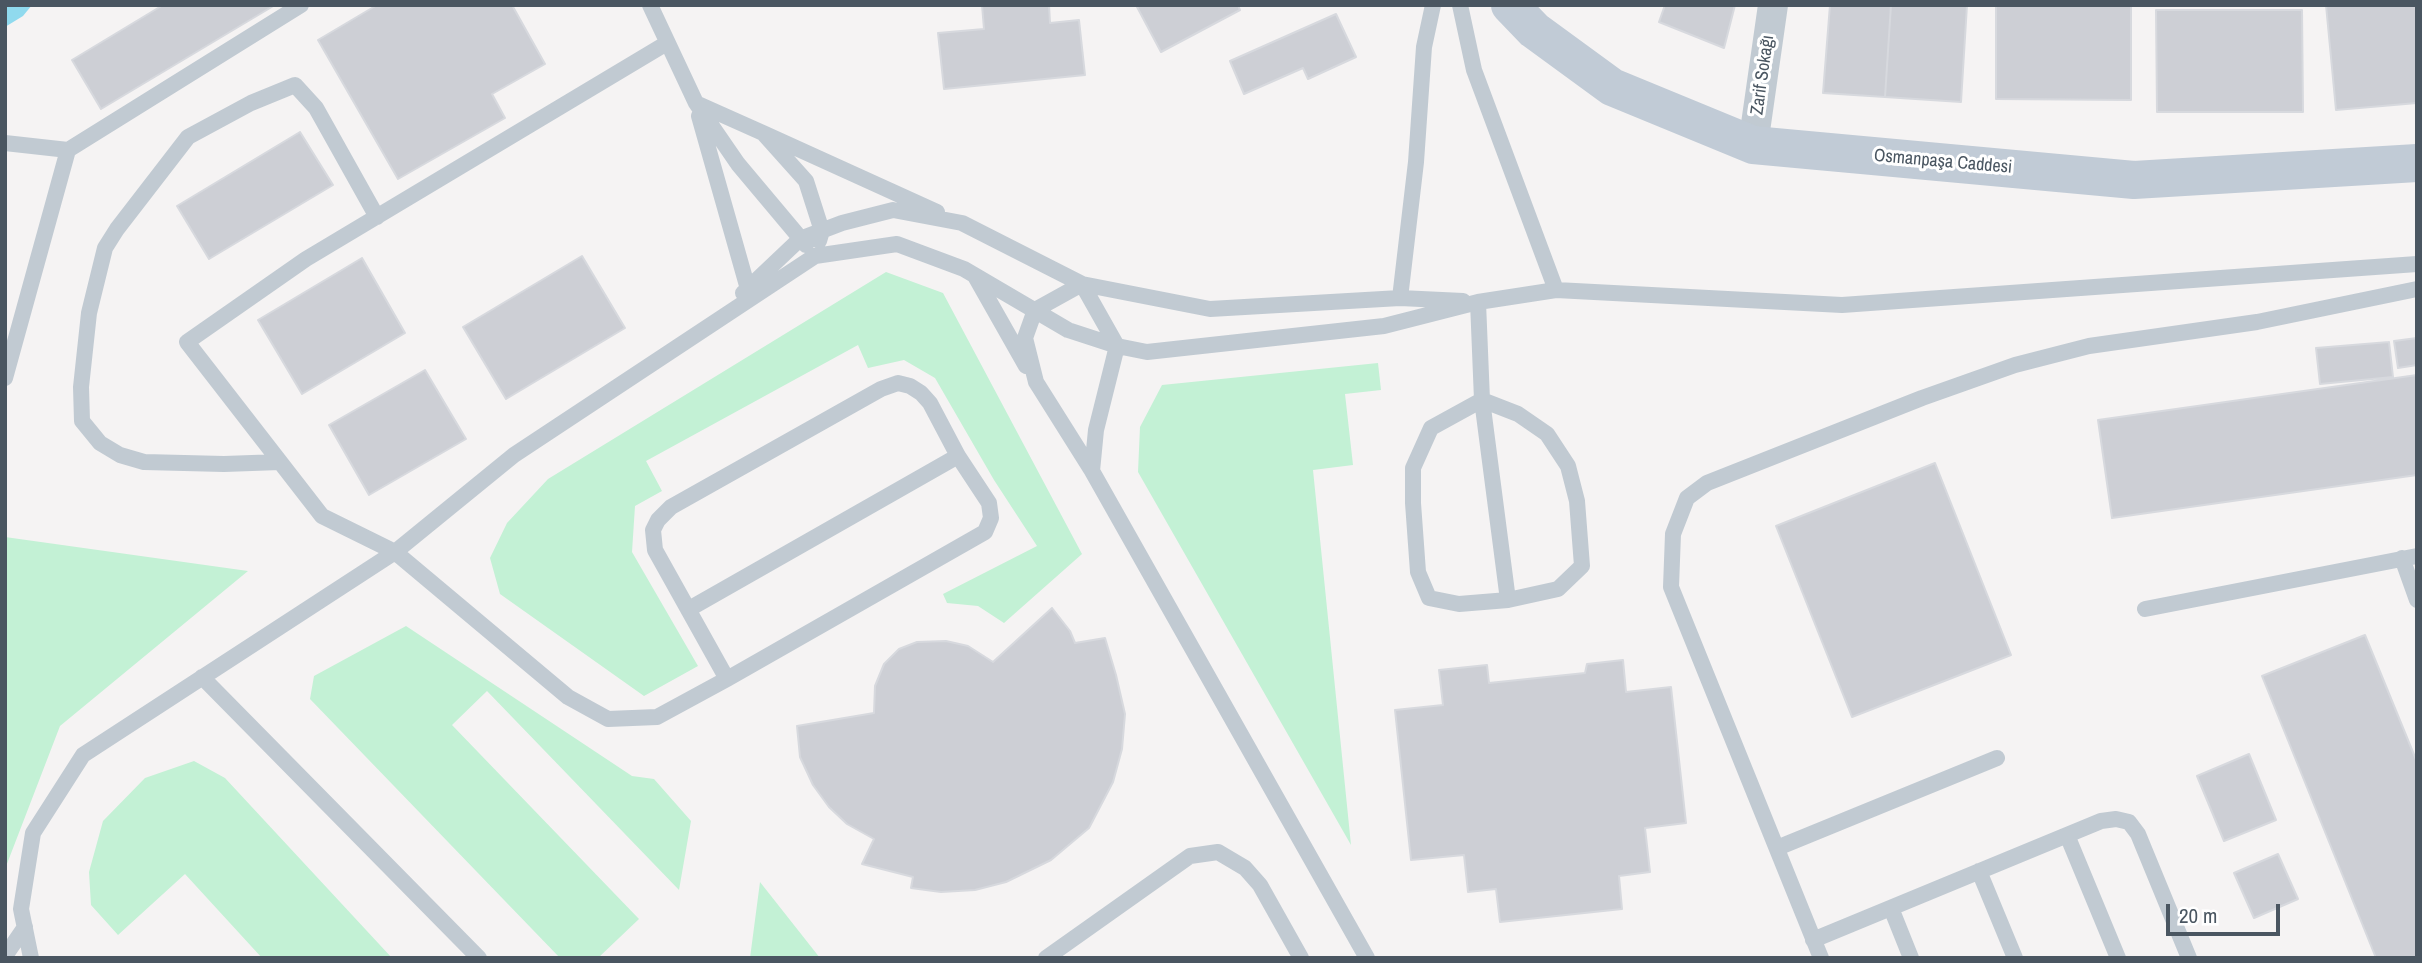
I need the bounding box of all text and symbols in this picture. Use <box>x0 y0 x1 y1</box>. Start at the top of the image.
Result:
street label: Zarif Sokağı <box>1747 34 1779 116</box>
street label: Osmanpaşa Caddesi <box>1873 145 2013 179</box>
scale bar <box>2170 890 2284 934</box>
text: 20 m <box>2179 901 2217 930</box>

